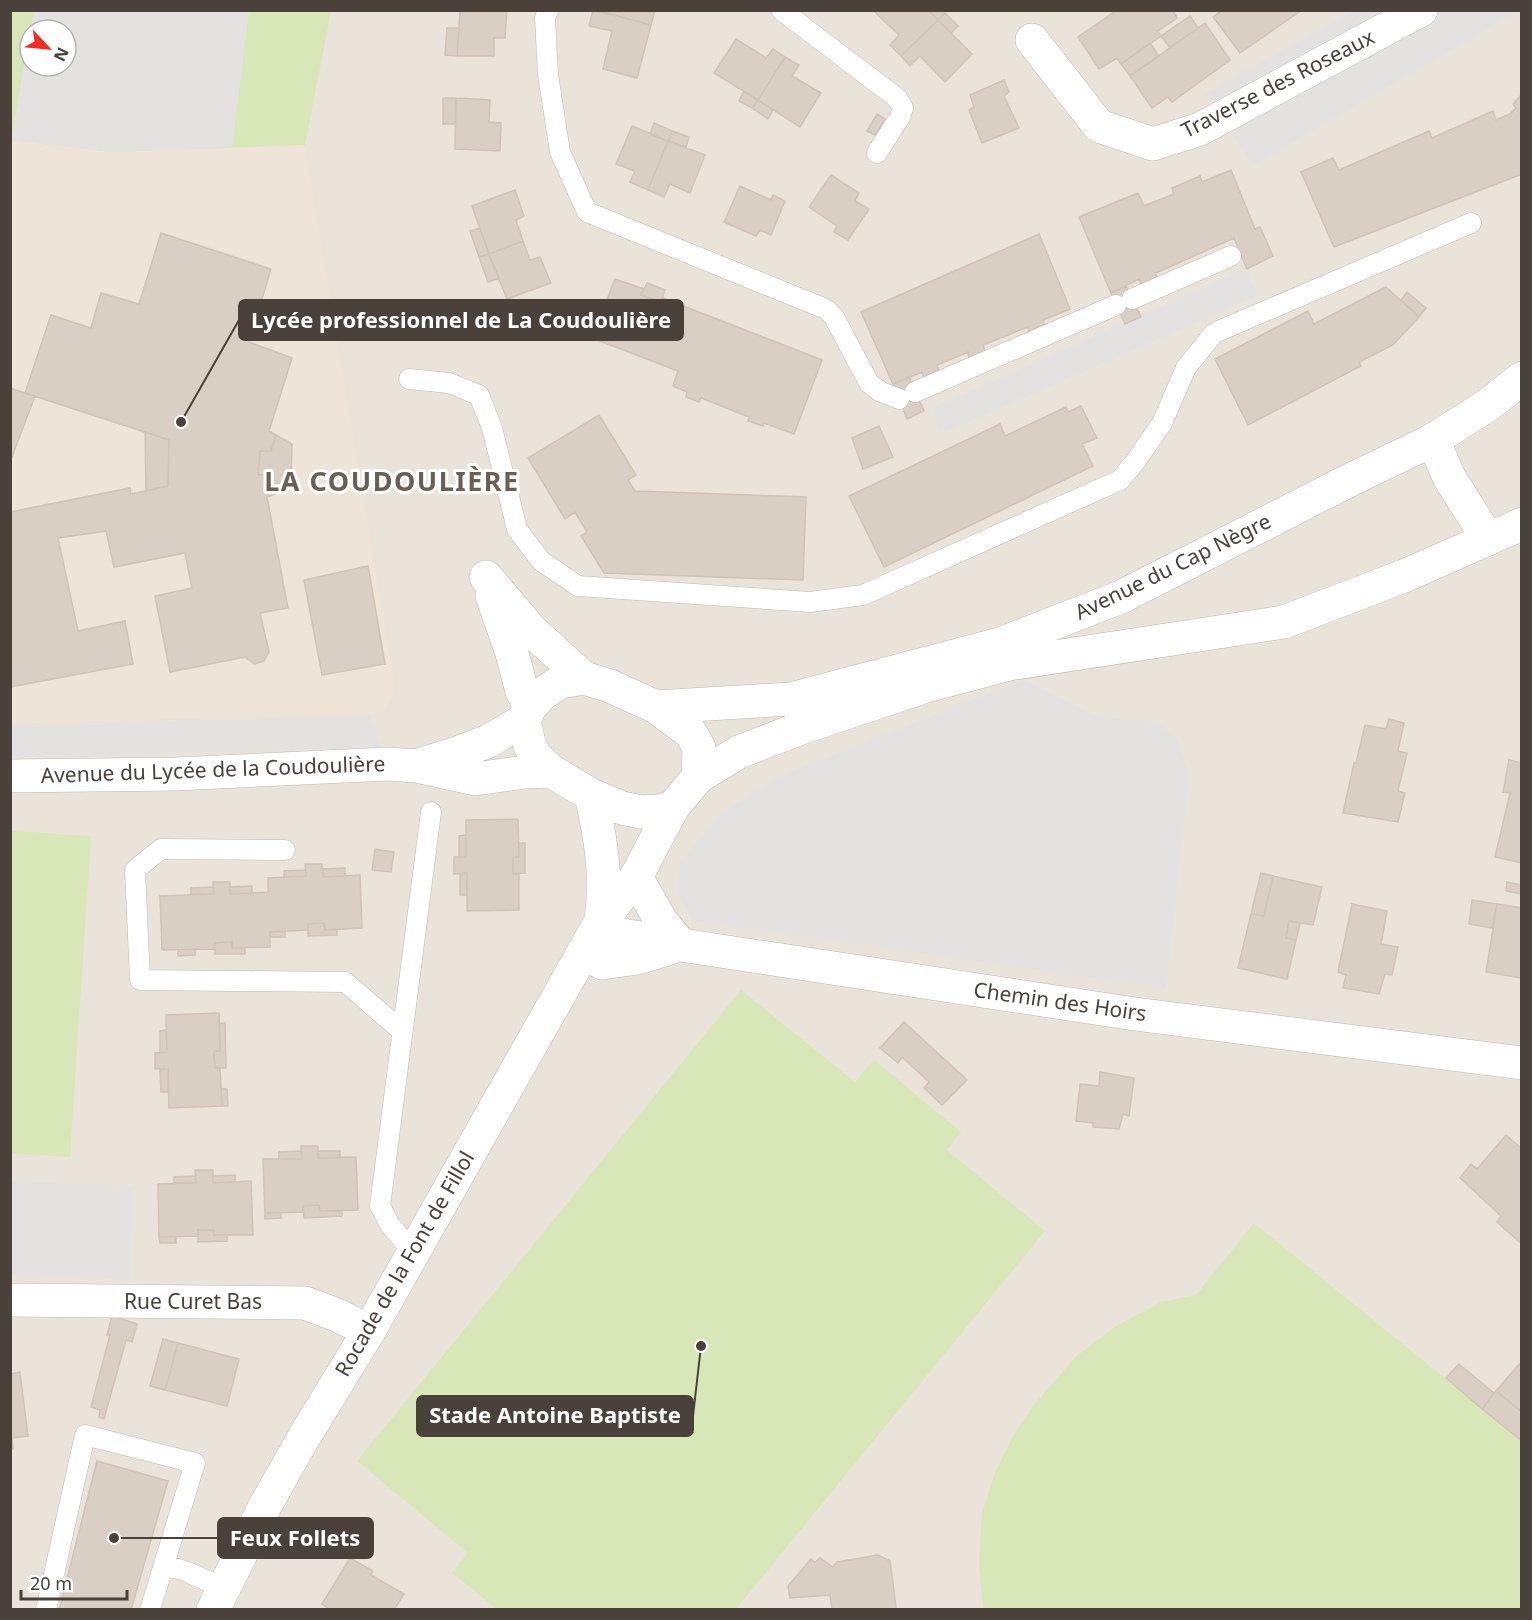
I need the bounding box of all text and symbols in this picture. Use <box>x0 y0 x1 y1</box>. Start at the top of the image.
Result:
north arrow <box>18 18 78 78</box>
street label: Traverse des Roseaux <box>1176 22 1379 144</box>
text: N <box>49 44 74 65</box>
callout: Lycée professionnel de La Coudoulière <box>239 300 683 340</box>
text: Lycée professionnel de La Coudoulière <box>251 304 671 334</box>
district label: LA COUDOULIÈRE <box>264 462 520 499</box>
street label: Avenue du Cap Nègre <box>1070 506 1275 626</box>
street label: Avenue du Lycée de la Coudoulière <box>40 749 386 789</box>
street label: Chemin des Hoirs <box>972 975 1148 1027</box>
street label: Rocade de la Font de Fillol <box>328 1146 480 1381</box>
street label: Rue Curet Bas <box>124 1287 262 1315</box>
callout: Stade Antoine Baptiste <box>417 1396 693 1436</box>
text: Stade Antoine Baptiste <box>429 1399 681 1429</box>
callout: Feux Follets <box>218 1518 373 1558</box>
text: Feux Follets <box>230 1522 360 1552</box>
scale bar <box>21 1563 128 1601</box>
text: 20 m <box>30 1571 72 1595</box>

